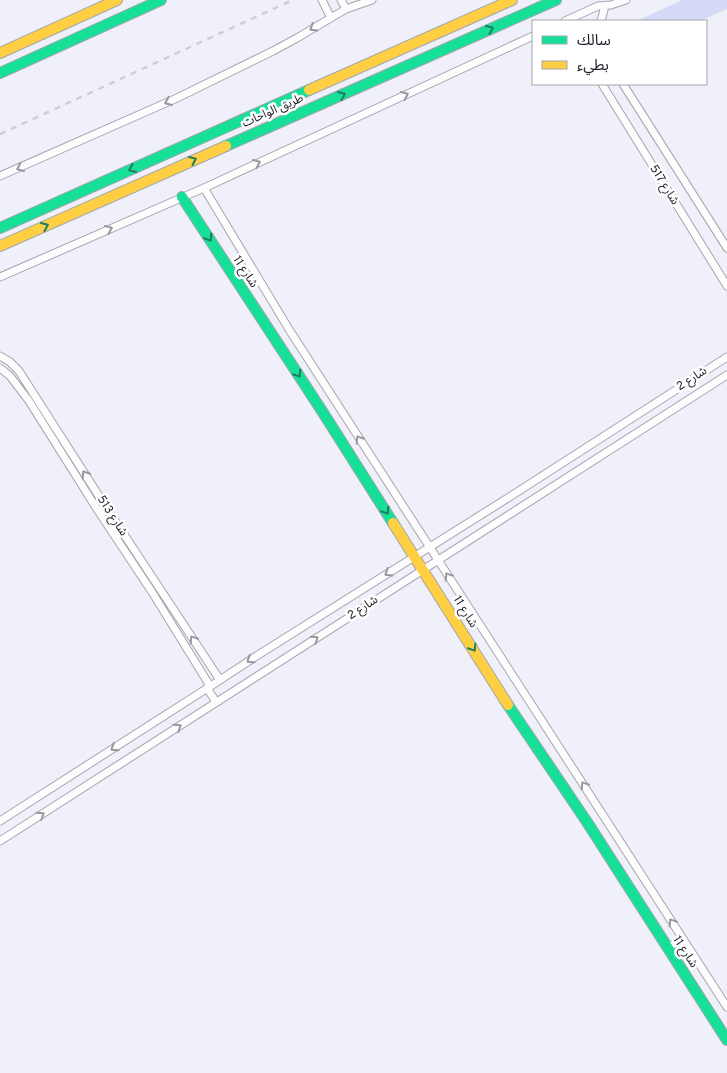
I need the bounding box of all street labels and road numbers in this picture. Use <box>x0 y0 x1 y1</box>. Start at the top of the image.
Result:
street label: طريق الواحات <box>240 90 306 132</box>
street label: شارع 517 <box>645 162 683 208</box>
street label: شارع 11 <box>229 253 261 291</box>
street label: شارع 2 <box>674 363 710 395</box>
street label: شارع 513 <box>93 493 131 539</box>
street label: شارع 2 <box>345 592 381 624</box>
street label: شارع 11 <box>449 593 481 631</box>
street label: شارع 11 <box>669 933 701 971</box>

